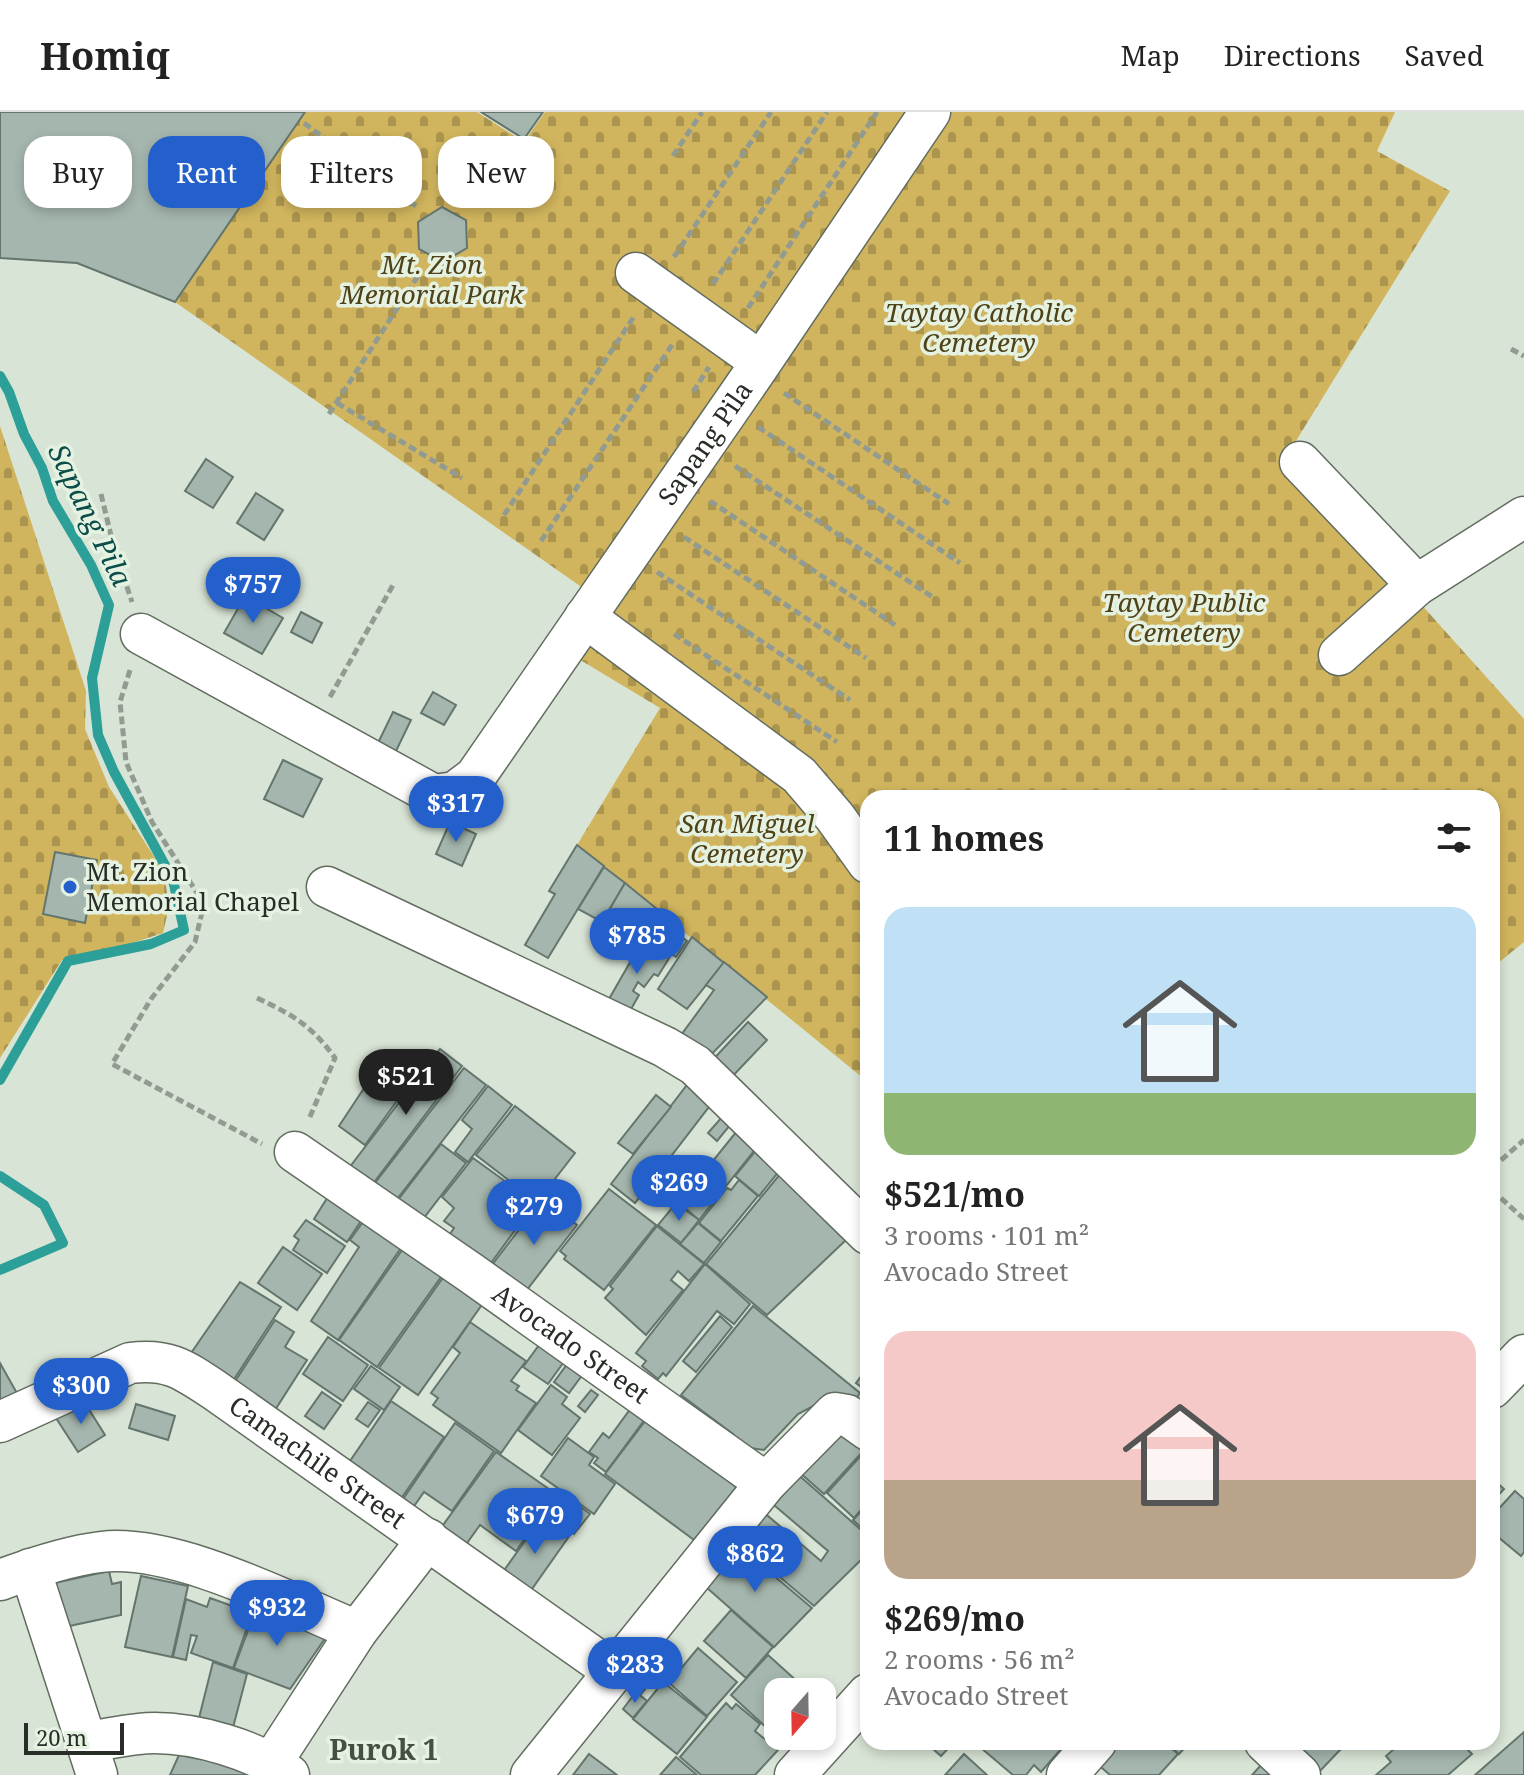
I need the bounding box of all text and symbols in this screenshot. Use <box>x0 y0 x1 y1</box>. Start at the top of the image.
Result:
text: Homiq <box>40 29 170 81</box>
text: Map <box>1120 36 1180 74</box>
text: Directions <box>1224 36 1361 74</box>
text: Saved <box>1405 36 1484 74</box>
chip: Buy <box>24 136 132 208</box>
chip: Rent <box>148 136 265 208</box>
chip: Filters <box>281 136 422 208</box>
chip: New <box>438 136 554 208</box>
park label: Mt. Zion Memorial Park <box>339 246 525 312</box>
park label: Taytay Catholic Cemetery <box>885 294 1073 360</box>
street label: Sapang Pila <box>649 373 760 512</box>
water label: Sapang Pila <box>40 437 142 593</box>
pin: $757 <box>206 557 300 625</box>
text: $757 <box>224 565 282 601</box>
park label: Taytay Public Cemetery <box>1103 584 1266 650</box>
pin: $317 <box>409 776 503 844</box>
text: $317 <box>427 784 485 820</box>
park label: San Miguel Cemetery <box>680 805 814 871</box>
text: 11 homes <box>884 815 1044 861</box>
icon: filters <box>1432 816 1476 860</box>
place label: Mt. Zion Memorial Chapel <box>86 853 299 919</box>
marker: Mt. Zion Memorial Chapel <box>61 878 79 896</box>
pin: $785 <box>590 908 684 976</box>
text: $785 <box>608 916 666 952</box>
icon: home <box>1108 959 1252 1103</box>
pin: $521 <box>359 1049 453 1117</box>
text: $521 <box>377 1057 435 1093</box>
pin: $269 <box>632 1155 726 1223</box>
text: $269 <box>650 1163 708 1199</box>
text: $521/mo <box>884 1171 1025 1217</box>
pin: $279 <box>487 1179 581 1247</box>
text: $279 <box>505 1187 563 1223</box>
text: 3 rooms · 101 m² <box>884 1217 1089 1253</box>
text: Avocado Street <box>884 1253 1069 1289</box>
street label: Avocado Street <box>486 1275 657 1411</box>
pin: $300 <box>34 1358 128 1426</box>
text: $300 <box>52 1366 110 1402</box>
icon: home <box>1108 1383 1252 1527</box>
street label: Camachile Street <box>222 1387 414 1537</box>
pin: $679 <box>488 1488 582 1556</box>
text: $679 <box>506 1496 564 1532</box>
pin: $862 <box>708 1526 802 1594</box>
text: $862 <box>726 1534 784 1570</box>
pin: $932 <box>230 1580 324 1648</box>
text: $932 <box>248 1588 306 1624</box>
text: $269/mo <box>884 1595 1025 1641</box>
pin: $283 <box>588 1637 682 1705</box>
text: 2 rooms · 56 m² <box>884 1641 1075 1677</box>
text: $283 <box>606 1645 664 1681</box>
text: Avocado Street <box>884 1677 1069 1713</box>
north arrow <box>764 1678 836 1750</box>
map controls <box>764 1678 836 1750</box>
scale bar <box>24 1719 124 1755</box>
text: 20 m <box>36 1722 87 1752</box>
district label: Purok 1 <box>329 1730 439 1768</box>

